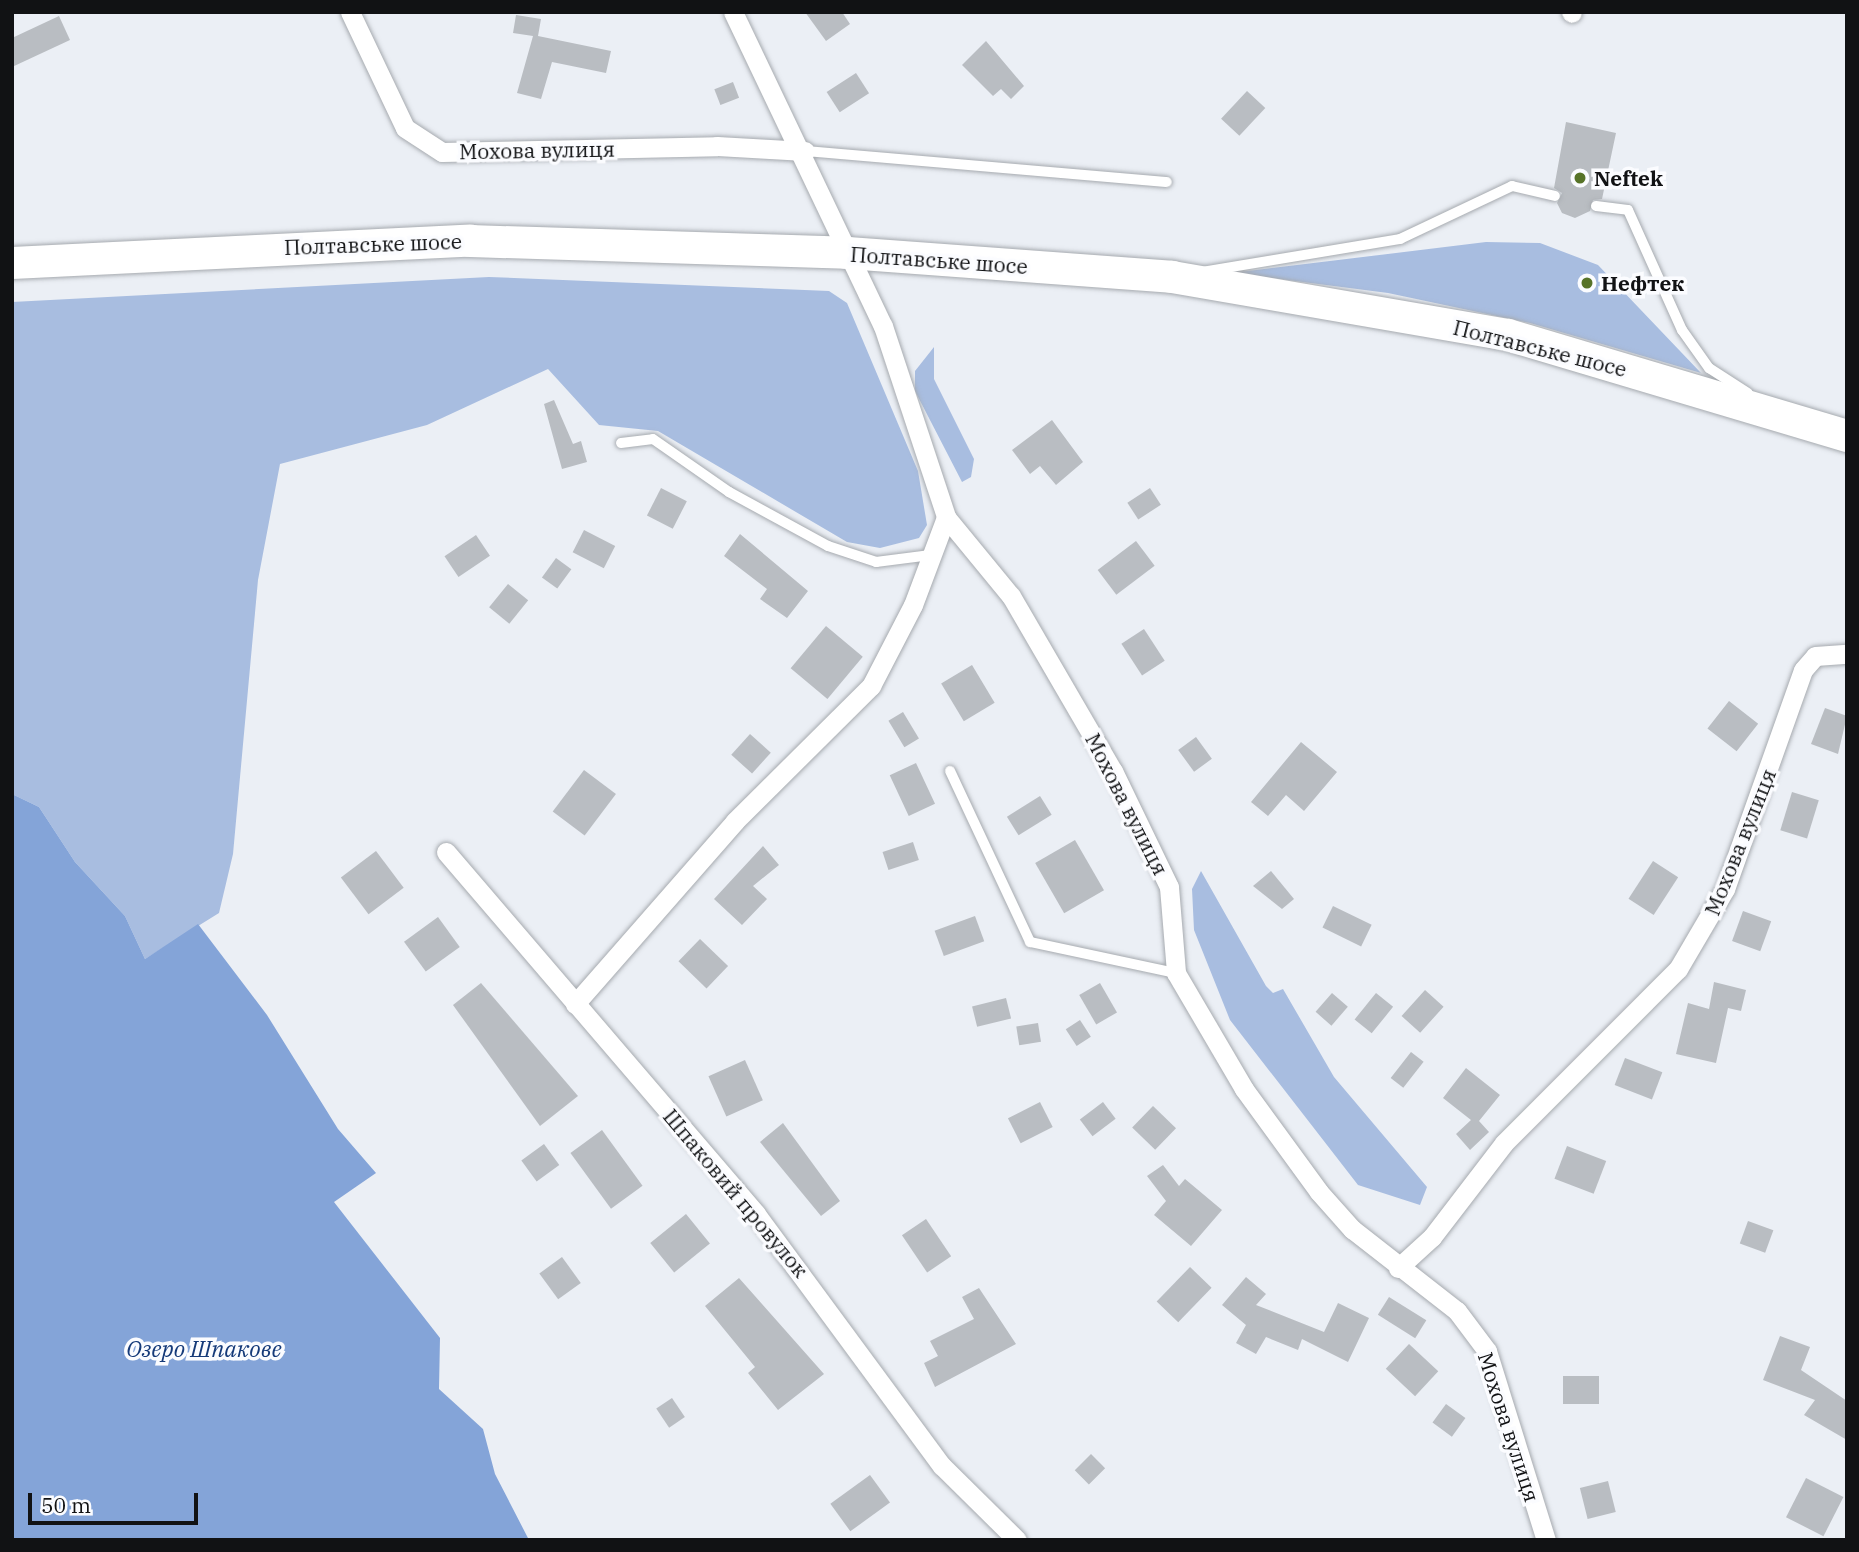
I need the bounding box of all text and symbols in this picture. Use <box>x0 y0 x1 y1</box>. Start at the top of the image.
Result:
street label: Мохова вулиця <box>459 136 615 164</box>
place label: Neftek <box>1594 165 1663 191</box>
marker: Neftek <box>1572 170 1588 186</box>
street label: Полтавське шосе <box>284 228 462 260</box>
street label: Полтавське шосе <box>849 241 1029 279</box>
place label: Нефтек <box>1601 270 1684 296</box>
marker: Нефтек <box>1579 275 1595 291</box>
street label: Полтавське шосе <box>1451 314 1629 382</box>
street label: Мохова вулиця <box>1080 729 1174 879</box>
street label: Мохова вулиця <box>1699 765 1781 919</box>
street label: Шпаковий провулок <box>658 1104 814 1282</box>
water label: Озеро Шпакове <box>126 1334 282 1362</box>
street label: Мохова вулиця <box>1473 1349 1545 1505</box>
scale bar <box>32 1478 201 1522</box>
text: 50 m <box>41 1491 91 1519</box>

